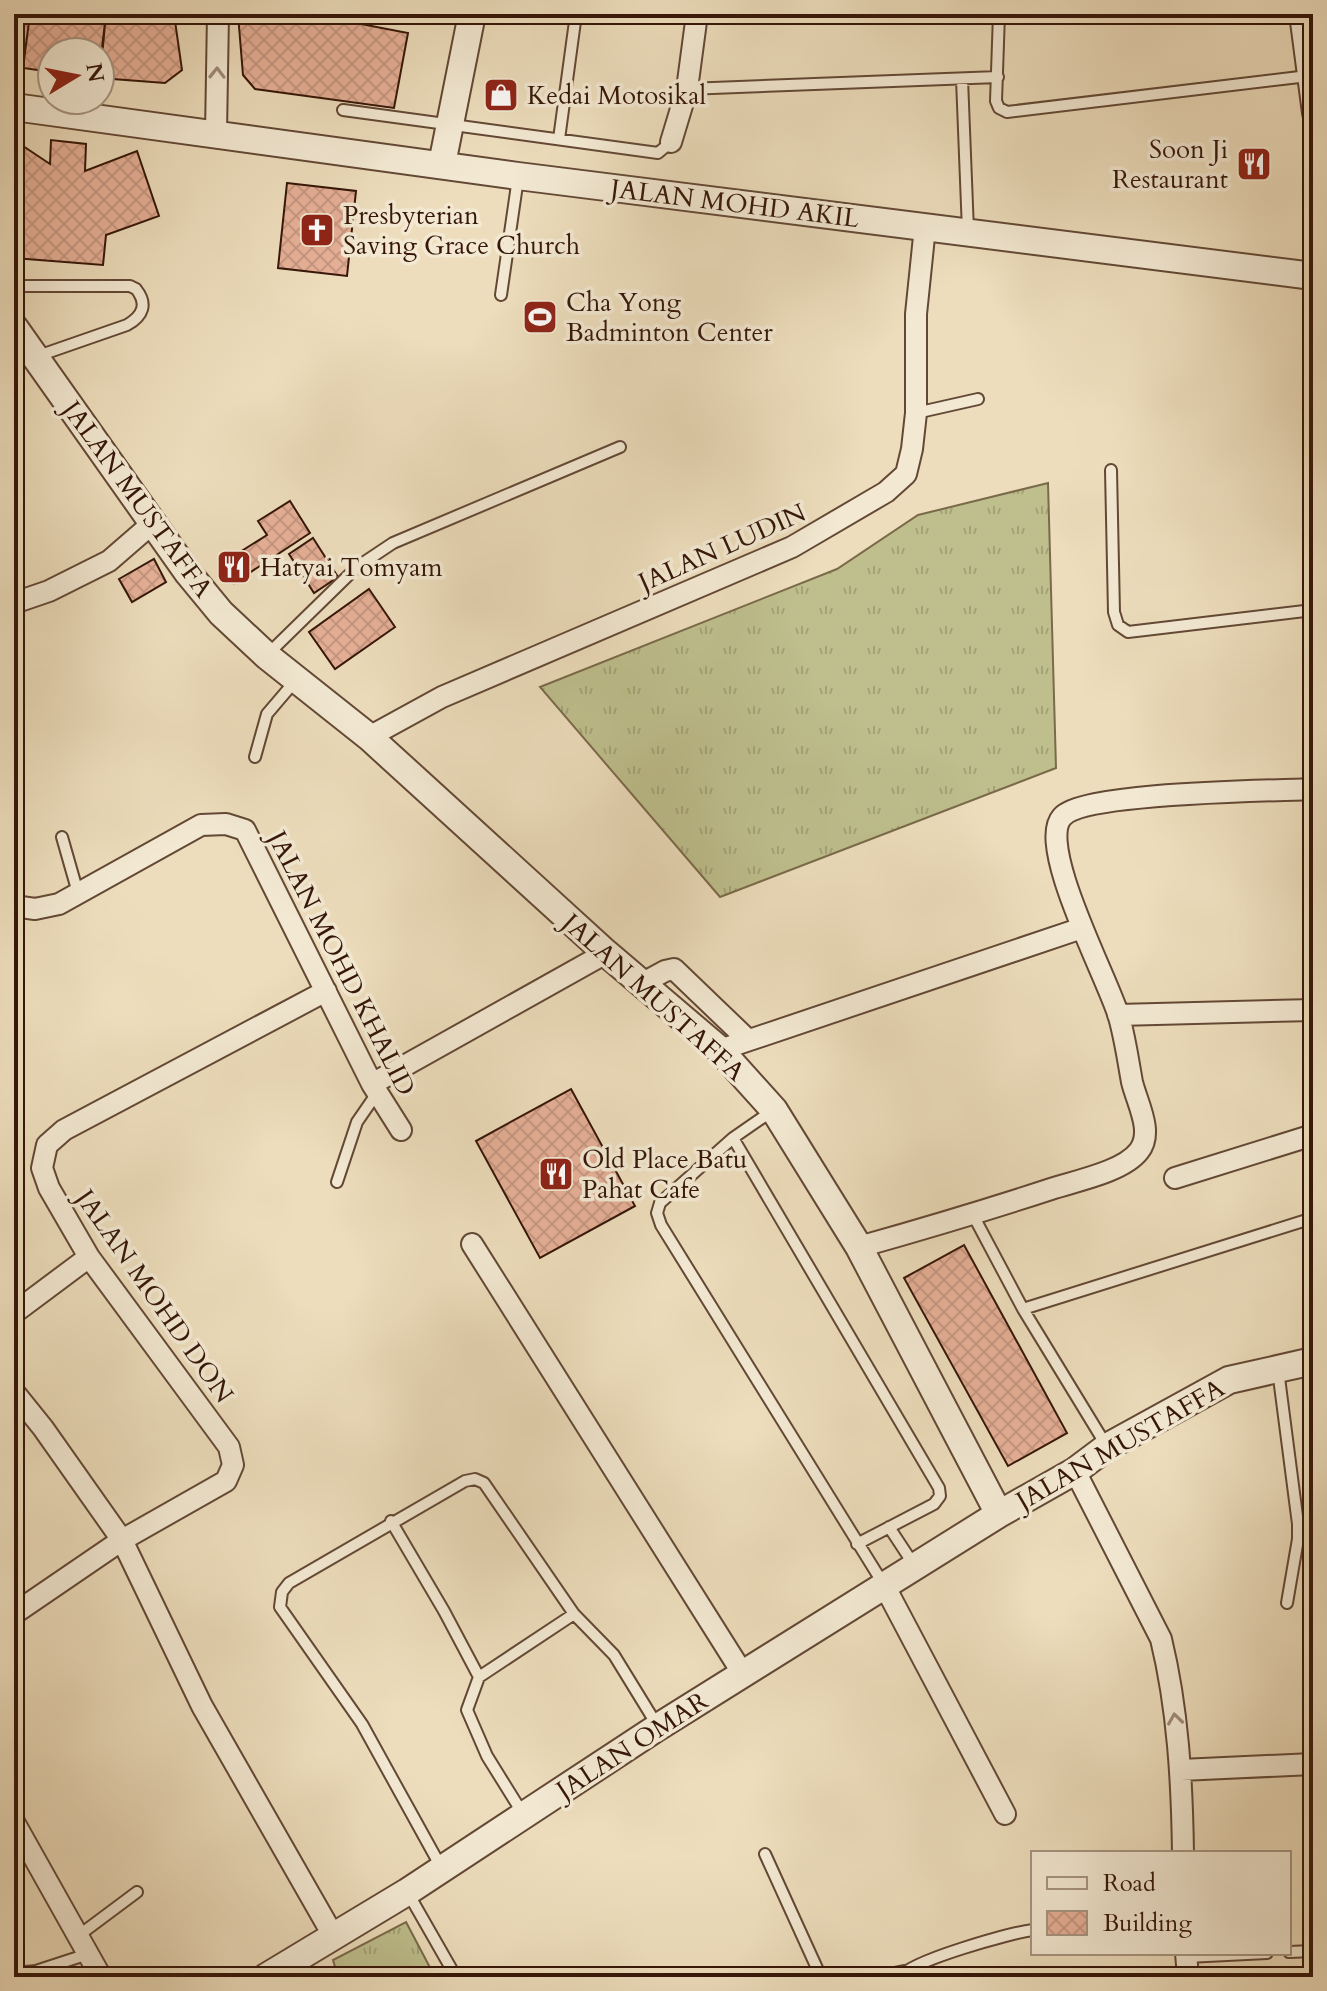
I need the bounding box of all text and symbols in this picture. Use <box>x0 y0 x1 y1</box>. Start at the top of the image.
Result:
north arrow <box>36 36 116 116</box>
text: N <box>78 61 111 85</box>
one-way arrow <box>208 66 226 79</box>
shop icon: Kedai Motosikal <box>482 76 520 114</box>
place label: Kedai Motosikal <box>527 78 706 113</box>
place label: Soon Ji Restaurant <box>1112 132 1228 197</box>
restaurant icon: Soon Ji Restaurant <box>1235 145 1273 183</box>
street label: JALAN MOHD AKIL <box>605 170 861 236</box>
place label: Presbyterian Saving Grace Church <box>343 198 580 263</box>
church icon: Presbyterian Saving Grace Church <box>298 211 336 249</box>
place label: Cha Yong Badminton Center <box>566 285 773 350</box>
sports icon: Cha Yong Badminton Center <box>521 298 559 336</box>
street label: JALAN MUSTAFFA <box>52 391 221 605</box>
street label: JALAN LUDIN <box>629 495 811 602</box>
restaurant icon: Hatyai Tomyam <box>215 548 253 586</box>
place label: Hatyai Tomyam <box>260 550 443 585</box>
street label: JALAN MOHD KHALID <box>258 821 424 1102</box>
street label: JALAN MUSTAFFA <box>552 903 753 1089</box>
place label: Old Place Batu Pahat Cafe <box>582 1142 747 1207</box>
restaurant icon: Old Place Batu Pahat Cafe <box>537 1155 575 1193</box>
street label: JALAN MOHD DON <box>65 1179 242 1410</box>
street label: JALAN MUSTAFFA <box>1006 1370 1231 1520</box>
street label: JALAN OMAR <box>546 1683 715 1810</box>
one-way arrow <box>1166 1713 1183 1726</box>
legend <box>1031 1851 1291 1955</box>
text: Road <box>1103 1867 1156 1900</box>
text: Building <box>1103 1907 1193 1940</box>

